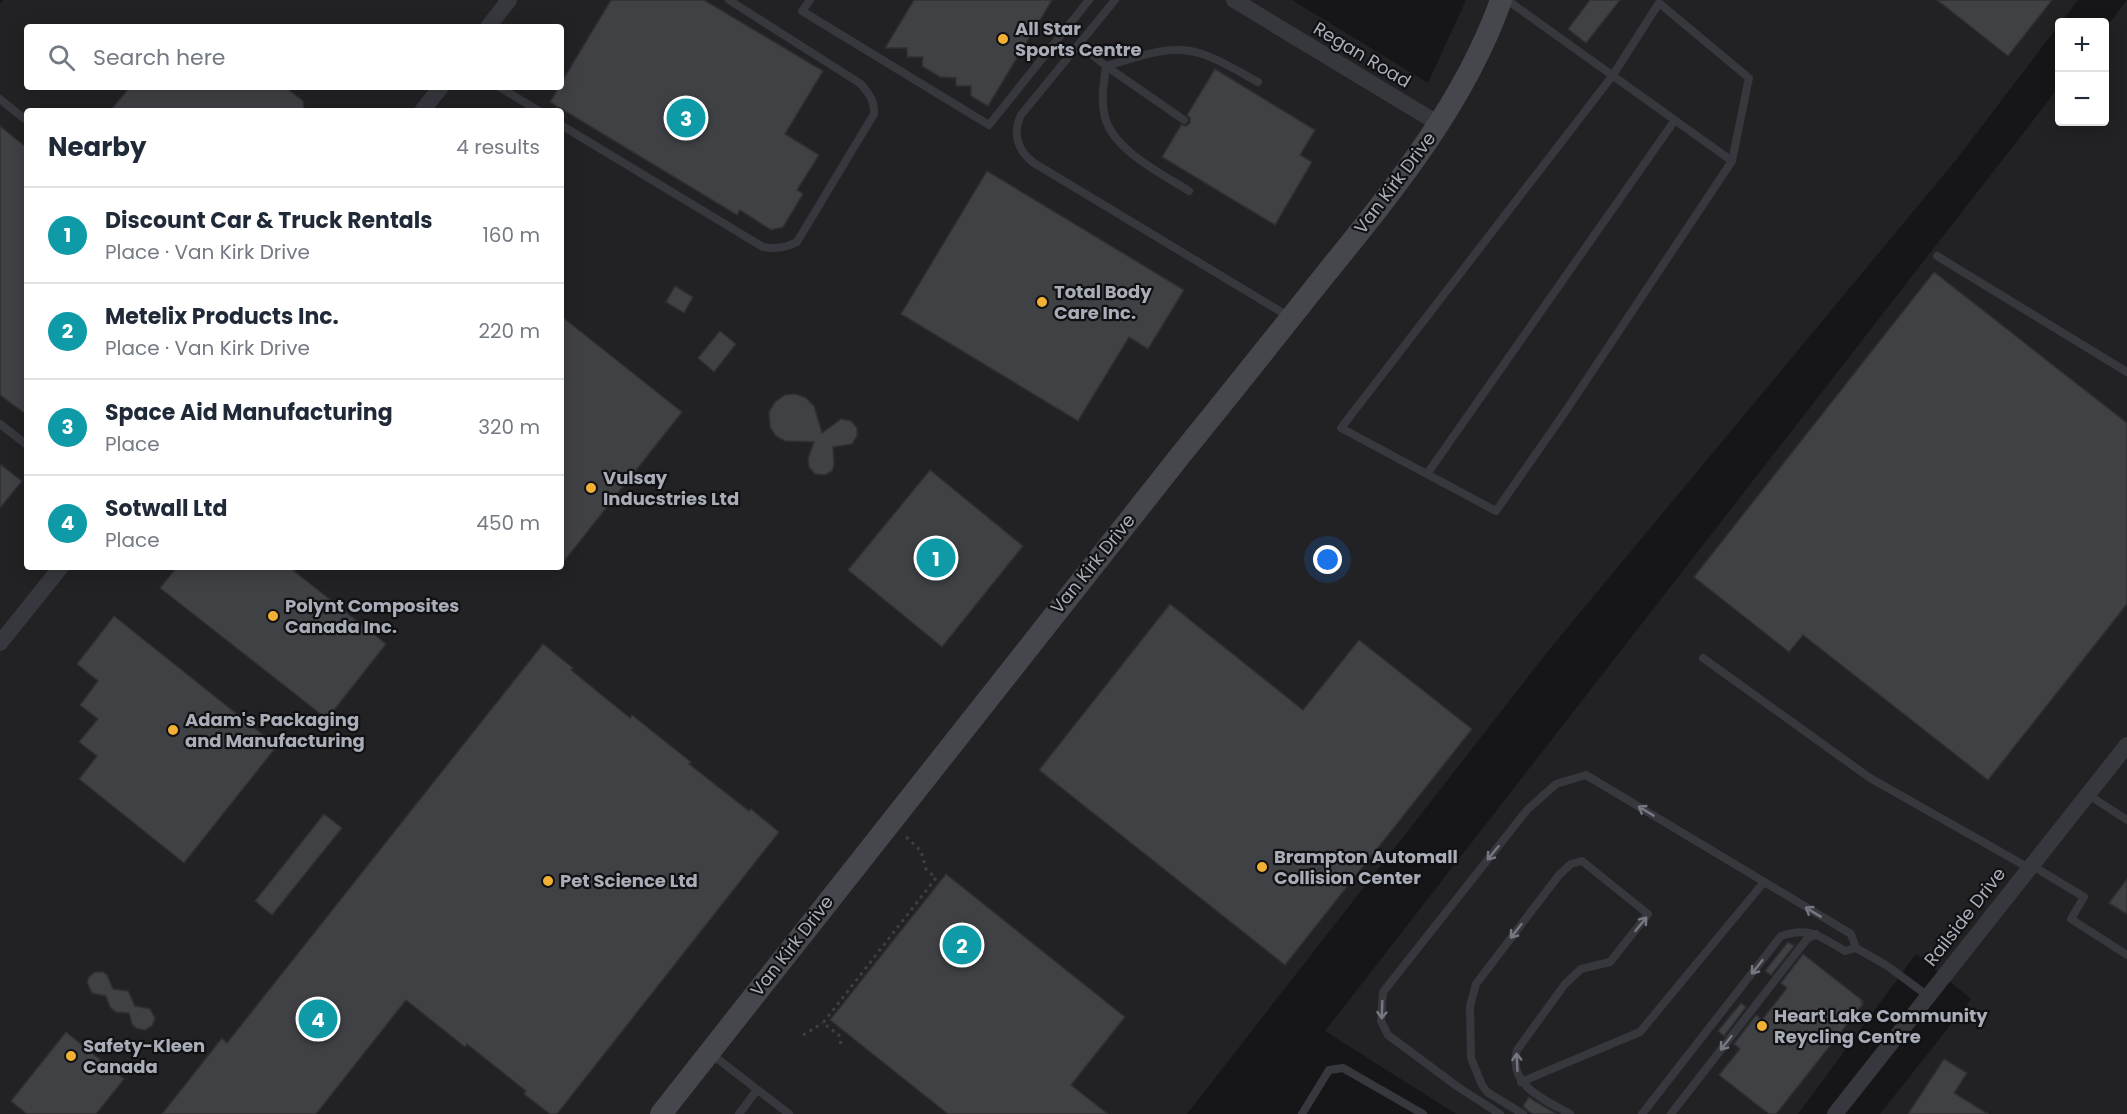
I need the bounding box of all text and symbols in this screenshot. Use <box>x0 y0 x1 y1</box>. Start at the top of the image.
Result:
place label: All Star Sports Centre <box>1015 16 1142 62</box>
street label: Regan Road <box>1309 16 1416 94</box>
map controls <box>2055 18 2109 126</box>
button: + <box>2055 18 2109 72</box>
search box <box>24 24 564 90</box>
marker: All Star Sports Centre <box>996 32 1010 46</box>
icon: search <box>45 41 78 74</box>
text: Search here <box>93 42 226 73</box>
button: − <box>2055 72 2109 126</box>
pin: 3 <box>666 96 706 140</box>
street label: Van Kirk Drive <box>1348 127 1441 239</box>
text: Nearby <box>48 129 146 165</box>
text: 4 results <box>456 133 540 161</box>
text: Discount Car & Truck Rentals <box>105 205 433 236</box>
text: 1 <box>64 221 71 249</box>
text: 160 m <box>482 221 540 249</box>
text: Place · Van Kirk Drive <box>105 238 310 266</box>
place label: Total Body Care Inc. <box>1054 279 1152 325</box>
marker: Total Body Care Inc. <box>1035 295 1049 309</box>
text: Metelix Products Inc. <box>105 301 339 332</box>
text: 2 <box>62 317 73 345</box>
text: 220 m <box>479 317 540 345</box>
text: Place · Van Kirk Drive <box>105 334 310 362</box>
text: Space Aid Manufacturing <box>105 397 393 428</box>
text: 3 <box>61 413 74 441</box>
text: 320 m <box>478 413 540 441</box>
text: Place <box>105 430 160 458</box>
place label: Vulsay Inducstries Ltd <box>603 465 739 511</box>
marker: Vulsay Inducstries Ltd <box>584 481 598 495</box>
text: Sotwall Ltd <box>105 493 227 524</box>
street label: Van Kirk Drive <box>1045 508 1141 619</box>
text: 4 <box>61 509 74 537</box>
text: 450 m <box>476 509 540 537</box>
text: Place <box>105 526 160 554</box>
pin: 1 <box>916 536 956 580</box>
your location <box>1313 545 1342 574</box>
place label: Polynt Composites Canada Inc. <box>285 593 459 639</box>
marker: Polynt Composites Canada Inc. <box>266 609 280 623</box>
place label: Adam's Packaging and Manufacturing <box>185 707 365 753</box>
marker: Adam's Packaging and Manufacturing <box>166 723 180 737</box>
one-way arrow <box>1638 805 1655 817</box>
place label: Brampton Automall Collision Center <box>1274 844 1458 890</box>
one-way arrow <box>1487 845 1500 861</box>
marker: Brampton Automall Collision Center <box>1255 860 1269 874</box>
street label: Railside Drive <box>1918 862 2011 971</box>
place label: Pet Science Ltd <box>560 868 698 893</box>
marker: Pet Science Ltd <box>541 874 555 888</box>
street label: Van Kirk Drive <box>744 890 839 1001</box>
one-way arrow <box>1805 905 1822 917</box>
one-way arrow <box>1634 916 1647 932</box>
pin: 2 <box>942 922 982 968</box>
one-way arrow <box>1510 922 1523 938</box>
one-way arrow <box>1750 959 1763 975</box>
pin: 4 <box>298 996 338 1042</box>
one-way arrow <box>1376 999 1388 1019</box>
place label: Heart Lake Community Reycling Centre <box>1774 1003 1988 1049</box>
marker: Heart Lake Community Reycling Centre <box>1755 1019 1769 1033</box>
place label: Safety-Kleen Canada <box>83 1033 205 1079</box>
one-way arrow <box>1720 1035 1733 1051</box>
marker: Safety-Kleen Canada <box>64 1049 78 1063</box>
one-way arrow <box>1511 1053 1522 1072</box>

